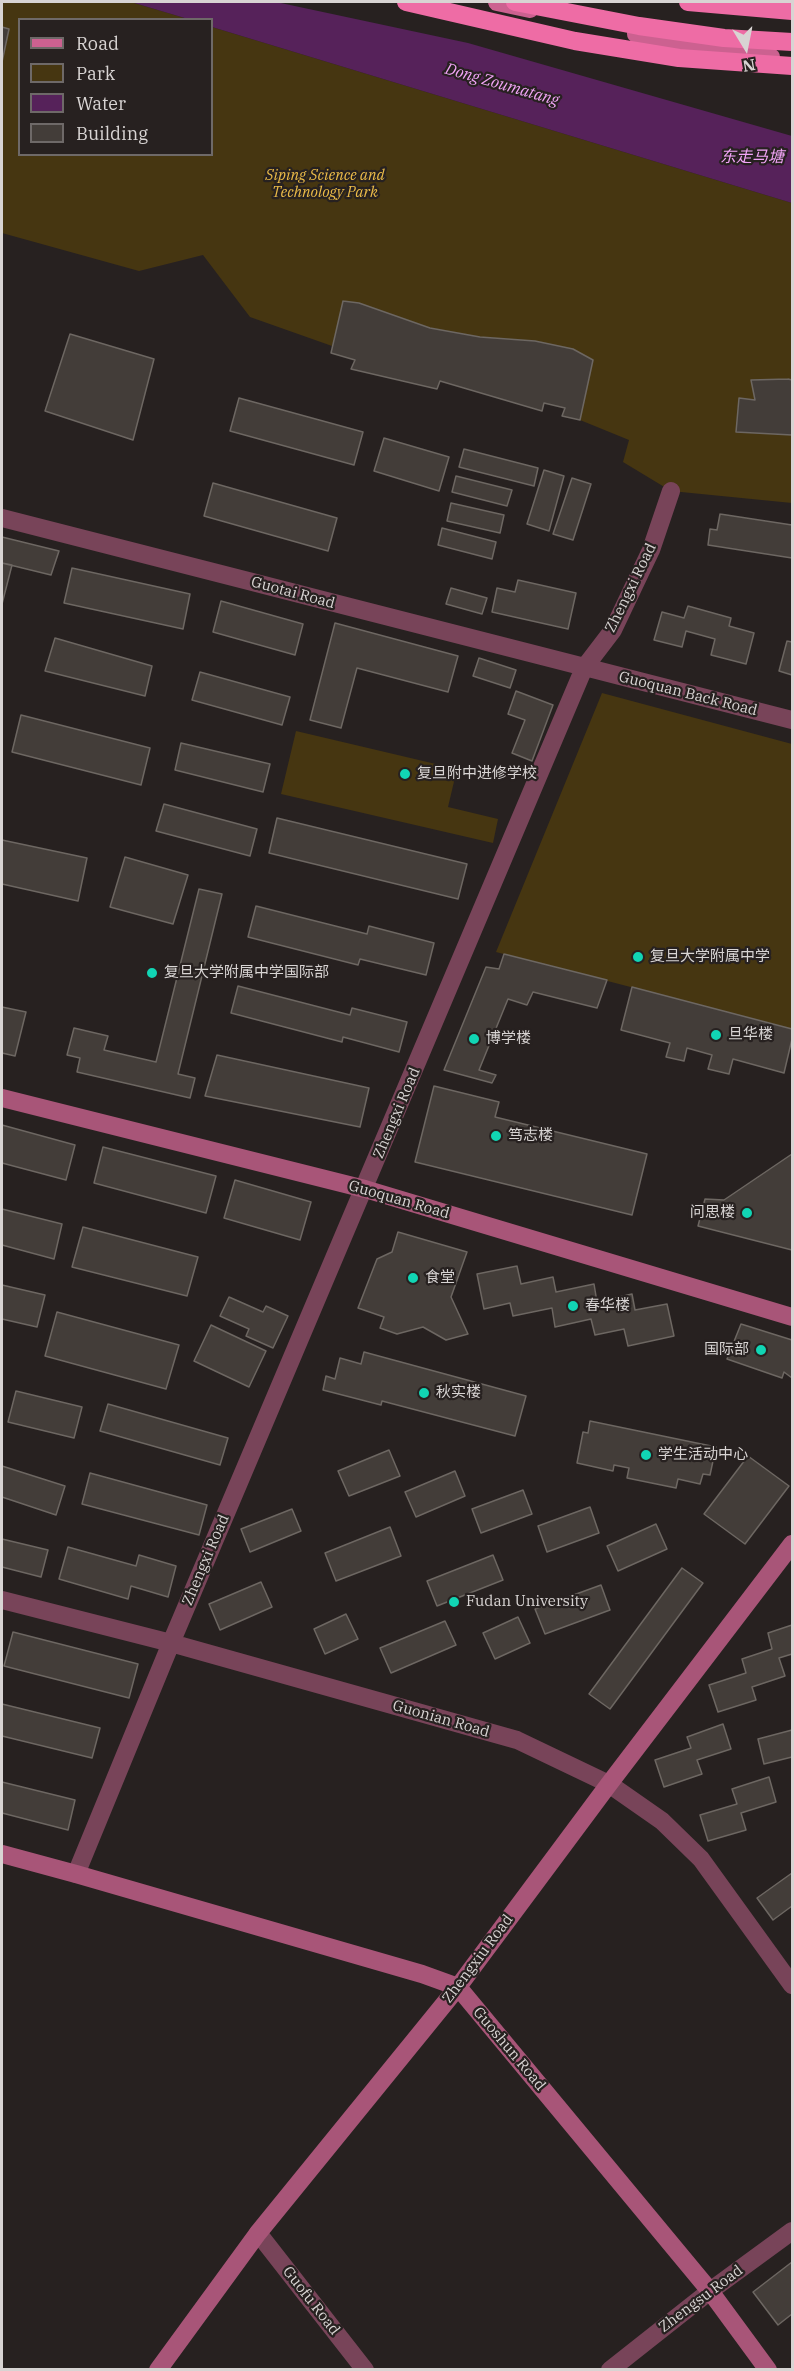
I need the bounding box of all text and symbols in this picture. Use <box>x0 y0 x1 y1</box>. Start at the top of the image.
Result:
legend <box>18 18 213 156</box>
north arrow <box>716 18 776 78</box>
text: Road <box>76 32 119 55</box>
text: N <box>741 55 757 77</box>
water label: Dong Zoumatang <box>443 60 561 110</box>
text: Park <box>76 62 115 85</box>
text: Water <box>76 92 126 115</box>
text: Building <box>76 122 148 145</box>
water label: 东走马塘 <box>720 147 784 167</box>
park label: Siping Science and Technology Park <box>265 167 385 202</box>
street label: Zhengxi Road <box>602 540 660 636</box>
street label: Guotai Road <box>249 573 337 613</box>
street label: Guoquan Back Road <box>617 668 759 720</box>
place label: 复旦附中进修学校 <box>417 765 537 783</box>
marker: 复旦附中进修学校 <box>398 767 412 781</box>
place label: 复旦大学附属中学 <box>650 948 770 966</box>
marker: 复旦大学附属中学 <box>631 950 645 964</box>
place label: 复旦大学附属中学国际部 <box>164 964 329 982</box>
marker: 复旦大学附属中学国际部 <box>145 966 159 980</box>
place label: 旦华楼 <box>728 1026 773 1044</box>
marker: 旦华楼 <box>709 1028 723 1042</box>
place label: 博学楼 <box>486 1030 531 1048</box>
marker: 博学楼 <box>467 1032 481 1046</box>
street label: Zhengxi Road <box>370 1065 424 1161</box>
place label: 笃志楼 <box>508 1127 553 1145</box>
marker: 笃志楼 <box>489 1129 503 1143</box>
street label: Guoquan Road <box>347 1177 451 1223</box>
place label: 问思楼 <box>690 1204 735 1222</box>
marker: 问思楼 <box>740 1206 754 1220</box>
place label: 食堂 <box>425 1269 455 1287</box>
marker: 食堂 <box>406 1271 420 1285</box>
place label: 春华楼 <box>585 1297 630 1315</box>
marker: 春华楼 <box>566 1299 580 1313</box>
place label: 国际部 <box>704 1341 749 1359</box>
marker: 国际部 <box>754 1343 768 1357</box>
place label: 秋实楼 <box>436 1384 481 1402</box>
marker: 秋实楼 <box>417 1386 431 1400</box>
place label: 学生活动中心 <box>658 1446 748 1464</box>
marker: 学生活动中心 <box>639 1448 653 1462</box>
street label: Zhengxi Road <box>179 1512 233 1608</box>
place label: Fudan University <box>466 1593 588 1611</box>
marker: Fudan University <box>447 1595 461 1609</box>
street label: Guonian Road <box>391 1697 491 1741</box>
street label: Zhengxiu Road <box>439 1911 517 2007</box>
street label: Guoshun Road <box>469 2004 549 2094</box>
street label: Zhengsu Road <box>655 2262 747 2336</box>
street label: Guofu Road <box>279 2263 343 2339</box>

